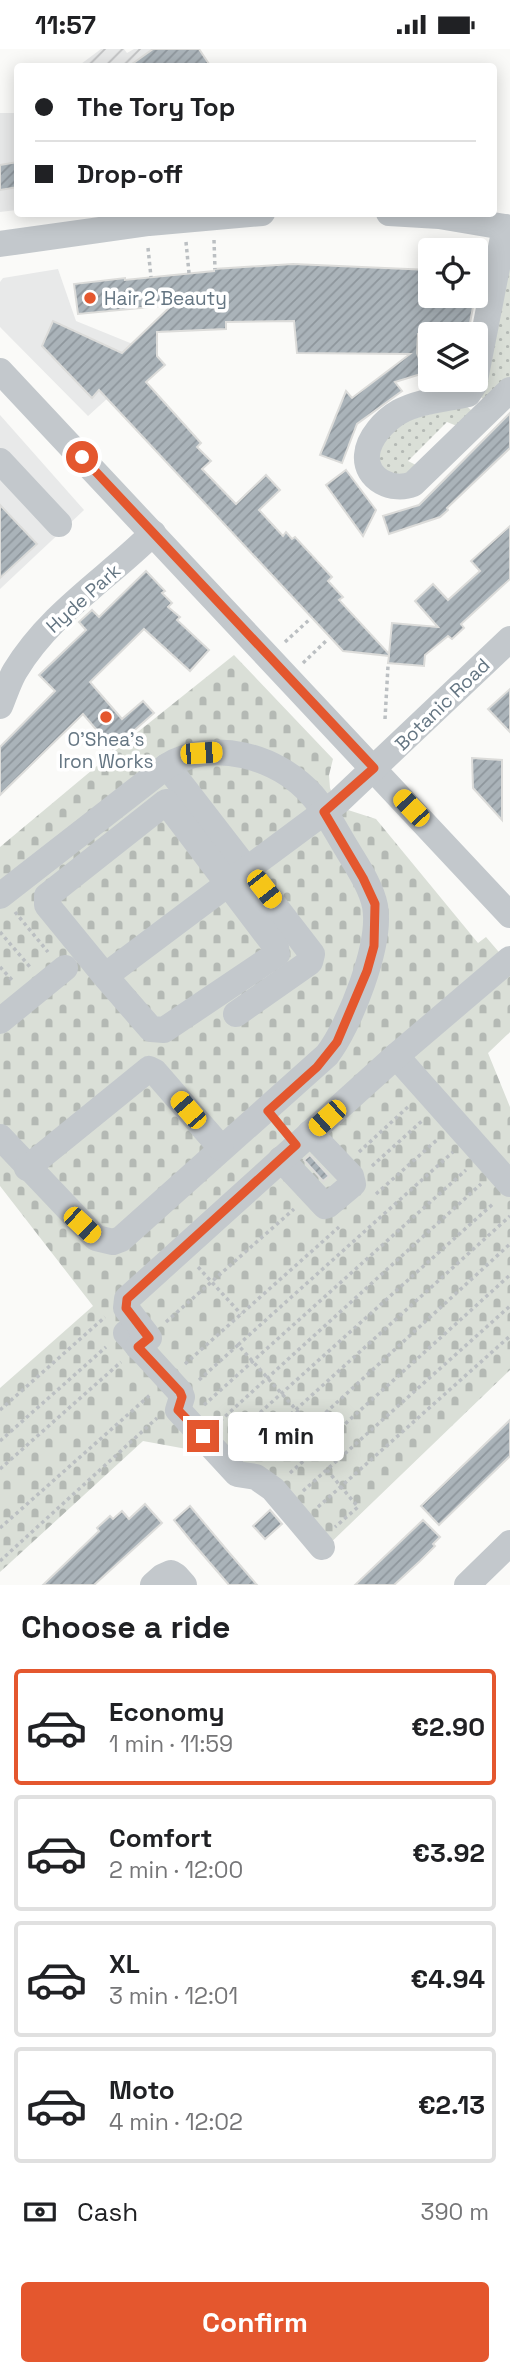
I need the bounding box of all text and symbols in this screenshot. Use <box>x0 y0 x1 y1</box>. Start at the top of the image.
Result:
text: 11:57 <box>35 8 96 42</box>
text: The Tory Top <box>77 90 235 124</box>
text: Drop-off <box>77 157 183 191</box>
map controls <box>418 238 488 392</box>
button: locate <box>418 238 488 308</box>
place label: Hair 2 Beauty <box>104 286 227 311</box>
marker: Hair 2 Beauty <box>82 290 98 306</box>
button: layers <box>418 322 488 392</box>
route start <box>66 441 98 473</box>
street label: Hyde Park <box>41 558 126 638</box>
street label: Botanic Road <box>390 653 495 756</box>
marker: O'Shea's Iron Works <box>98 709 114 725</box>
place label: O'Shea's Iron Works <box>59 727 153 774</box>
car <box>180 741 223 765</box>
car <box>389 785 434 831</box>
car <box>243 866 286 912</box>
car <box>167 1087 210 1133</box>
car <box>305 1096 350 1140</box>
car <box>60 1203 105 1247</box>
callout: 1 min <box>228 1411 343 1461</box>
route end <box>187 1420 219 1452</box>
text: 1 min <box>258 1421 314 1451</box>
text: Choose a ride <box>21 1607 231 1647</box>
text: Economy <box>109 1695 225 1729</box>
icon: car <box>25 1696 88 1759</box>
text: €2.90 <box>411 1710 485 1744</box>
text: 1 min · 11:59 <box>109 1729 233 1759</box>
text: Comfort <box>109 1821 212 1855</box>
icon: car <box>25 1822 88 1885</box>
text: €3.92 <box>412 1836 485 1870</box>
text: 2 min · 12:00 <box>109 1855 243 1885</box>
text: XL <box>109 1947 140 1981</box>
icon: car <box>25 1948 88 2011</box>
text: €4.94 <box>411 1962 485 1996</box>
text: 3 min · 12:01 <box>109 1981 238 2011</box>
text: Moto <box>109 2073 175 2107</box>
icon: car <box>25 2074 88 2137</box>
text: €2.13 <box>418 2088 485 2122</box>
text: 4 min · 12:02 <box>109 2107 243 2137</box>
icon: cash <box>21 2193 59 2231</box>
text: Cash <box>77 2195 138 2229</box>
text: 390 m <box>421 2197 489 2227</box>
button: Confirm <box>21 2282 489 2362</box>

